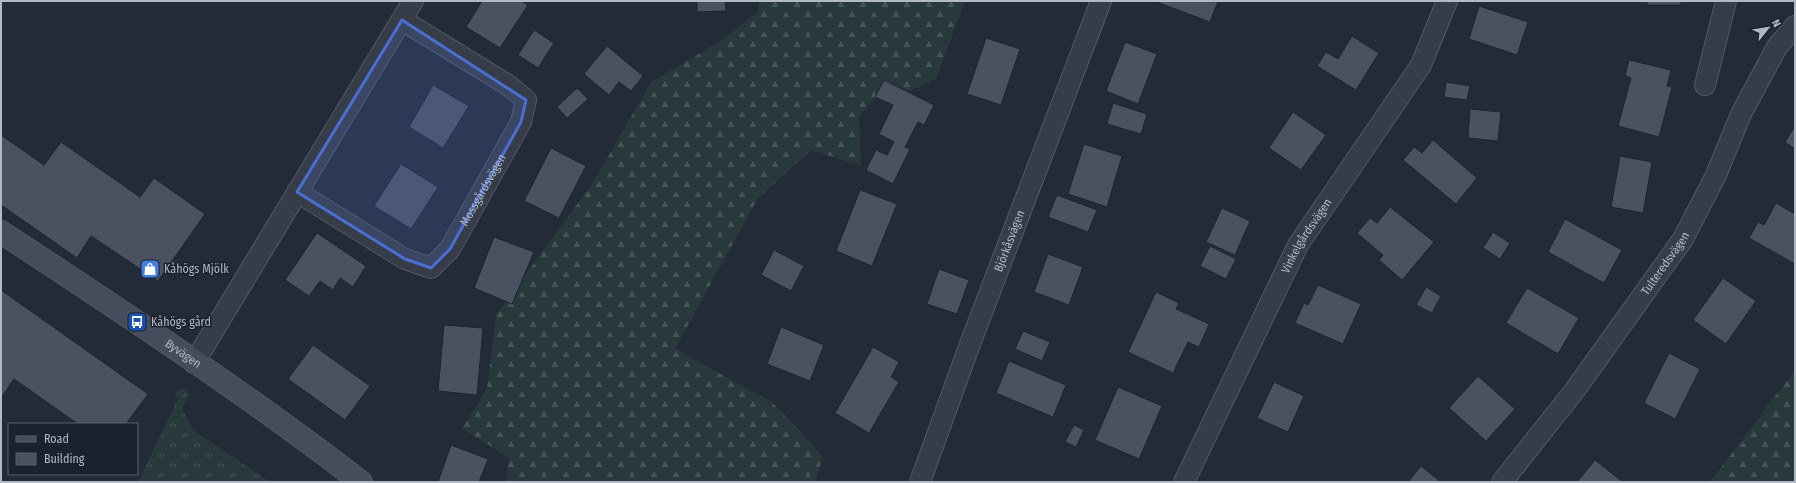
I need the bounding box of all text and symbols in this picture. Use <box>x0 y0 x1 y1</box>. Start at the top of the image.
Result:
north arrow <box>1748 8 1788 48</box>
text: N <box>1769 17 1784 29</box>
street label: Mossgårdsvägen <box>457 152 509 229</box>
street label: Vinkelgårdsvägen <box>1278 196 1335 276</box>
street label: Björkåsvägen <box>991 208 1027 274</box>
street label: Tulteredsvägen <box>1638 230 1692 298</box>
shop icon: Kåhögs Mjölk <box>139 258 161 280</box>
place label: Kåhögs Mjölk <box>164 262 229 276</box>
bus stop icon: Kåhögs gård <box>126 311 148 333</box>
place label: Kåhögs gård <box>151 315 211 329</box>
street label: Byvägen <box>162 336 204 371</box>
legend <box>8 423 138 475</box>
text: Road <box>44 432 69 446</box>
text: Building <box>44 452 85 466</box>

